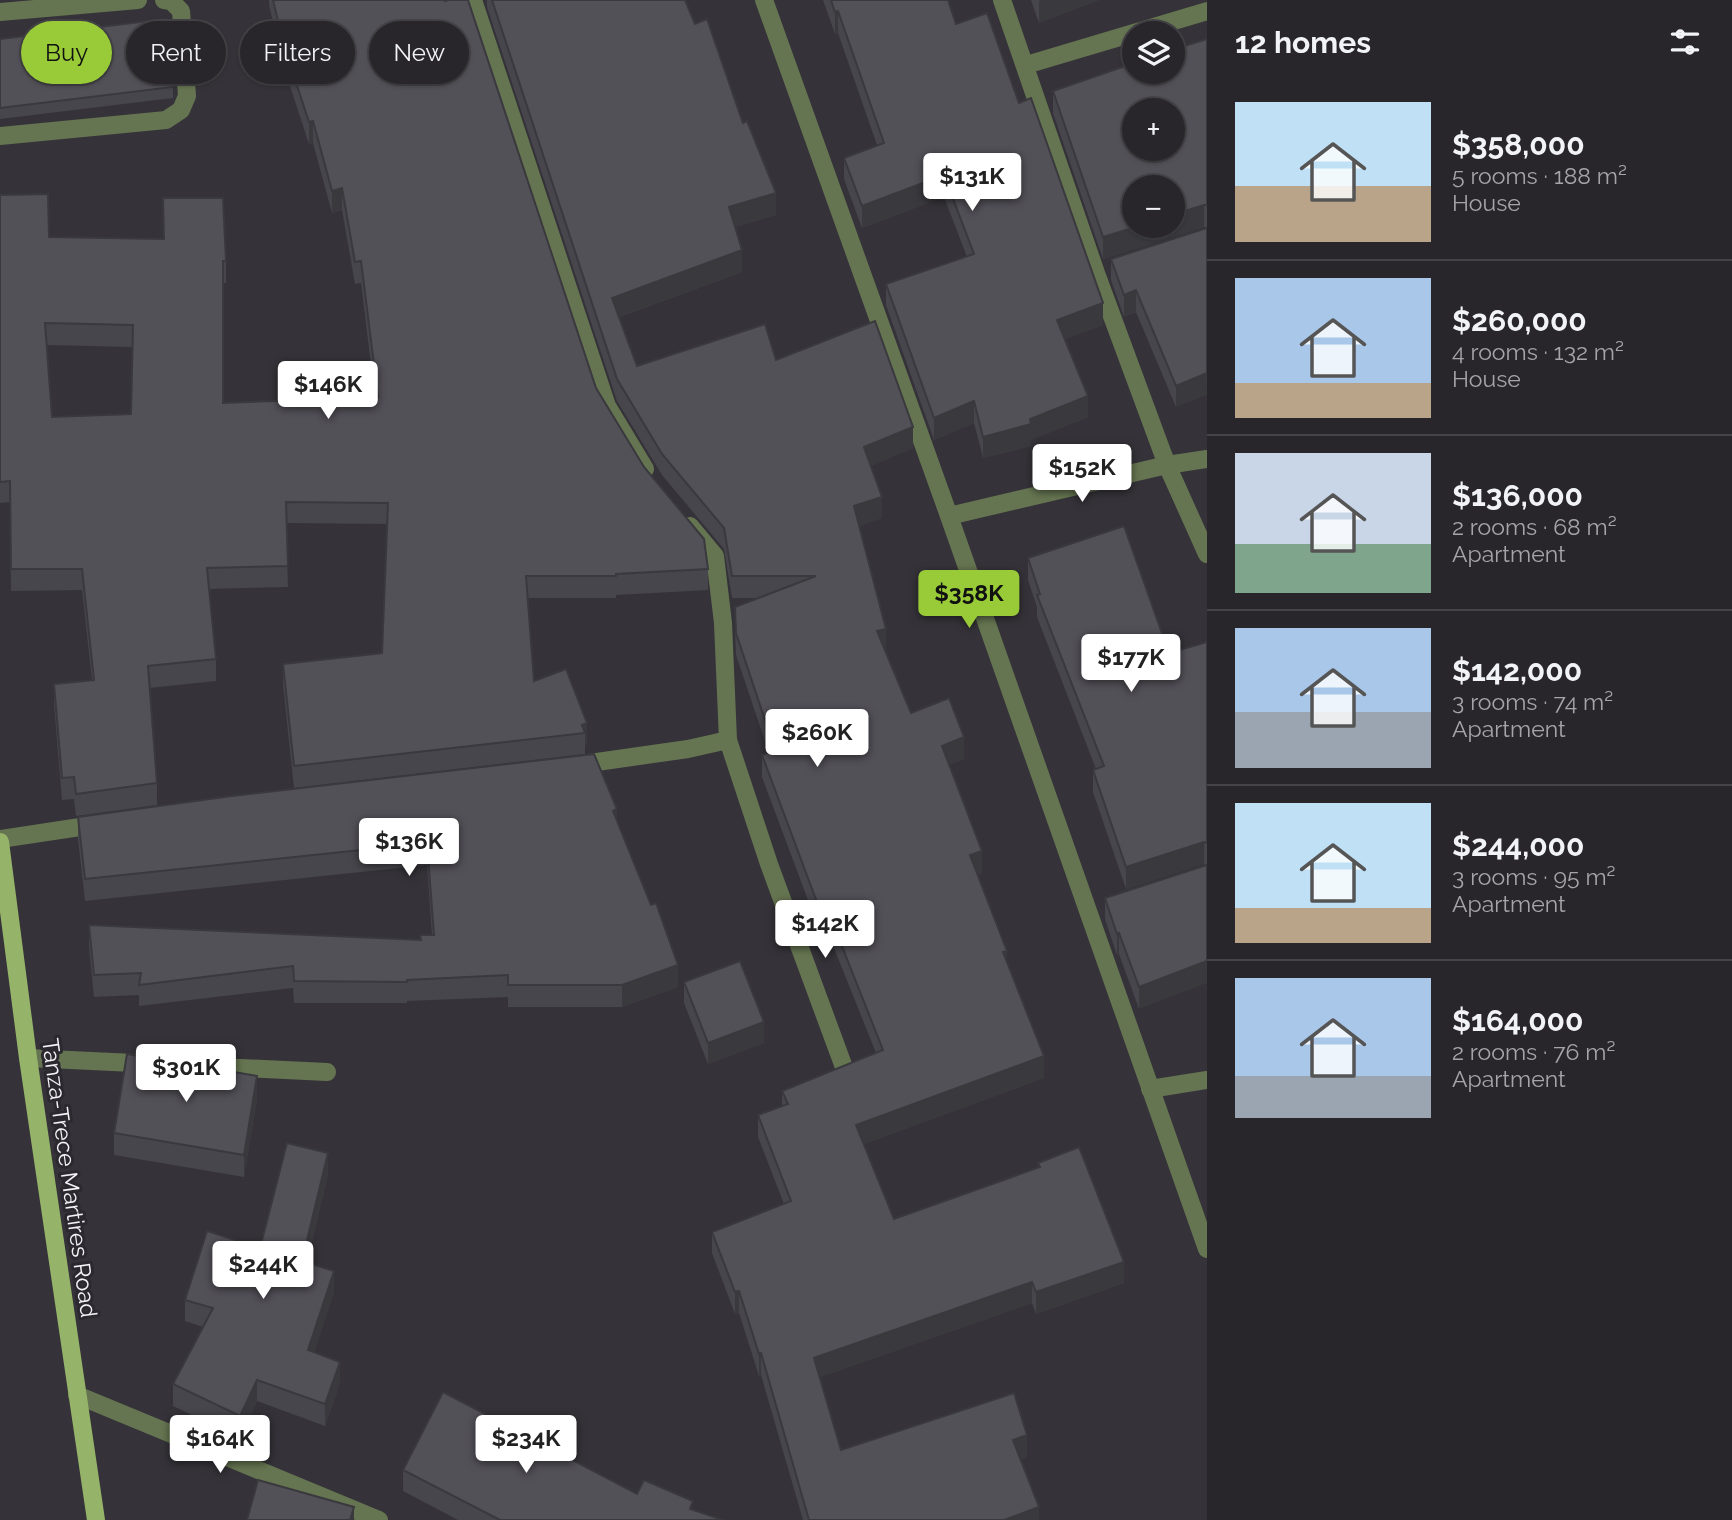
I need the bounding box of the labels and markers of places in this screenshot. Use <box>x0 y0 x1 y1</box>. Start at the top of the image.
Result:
pin: $131K <box>923 154 1021 213</box>
pin: $146K <box>279 362 377 421</box>
pin: $152K <box>1033 444 1131 504</box>
pin: $358K <box>920 570 1018 630</box>
pin: $177K <box>1082 634 1180 694</box>
pin: $260K <box>768 710 866 769</box>
pin: $136K <box>360 818 458 878</box>
pin: $142K <box>776 900 874 960</box>
pin: $301K <box>137 1044 235 1104</box>
pin: $244K <box>214 1242 312 1301</box>
pin: $164K <box>171 1416 269 1475</box>
pin: $234K <box>477 1416 575 1475</box>

